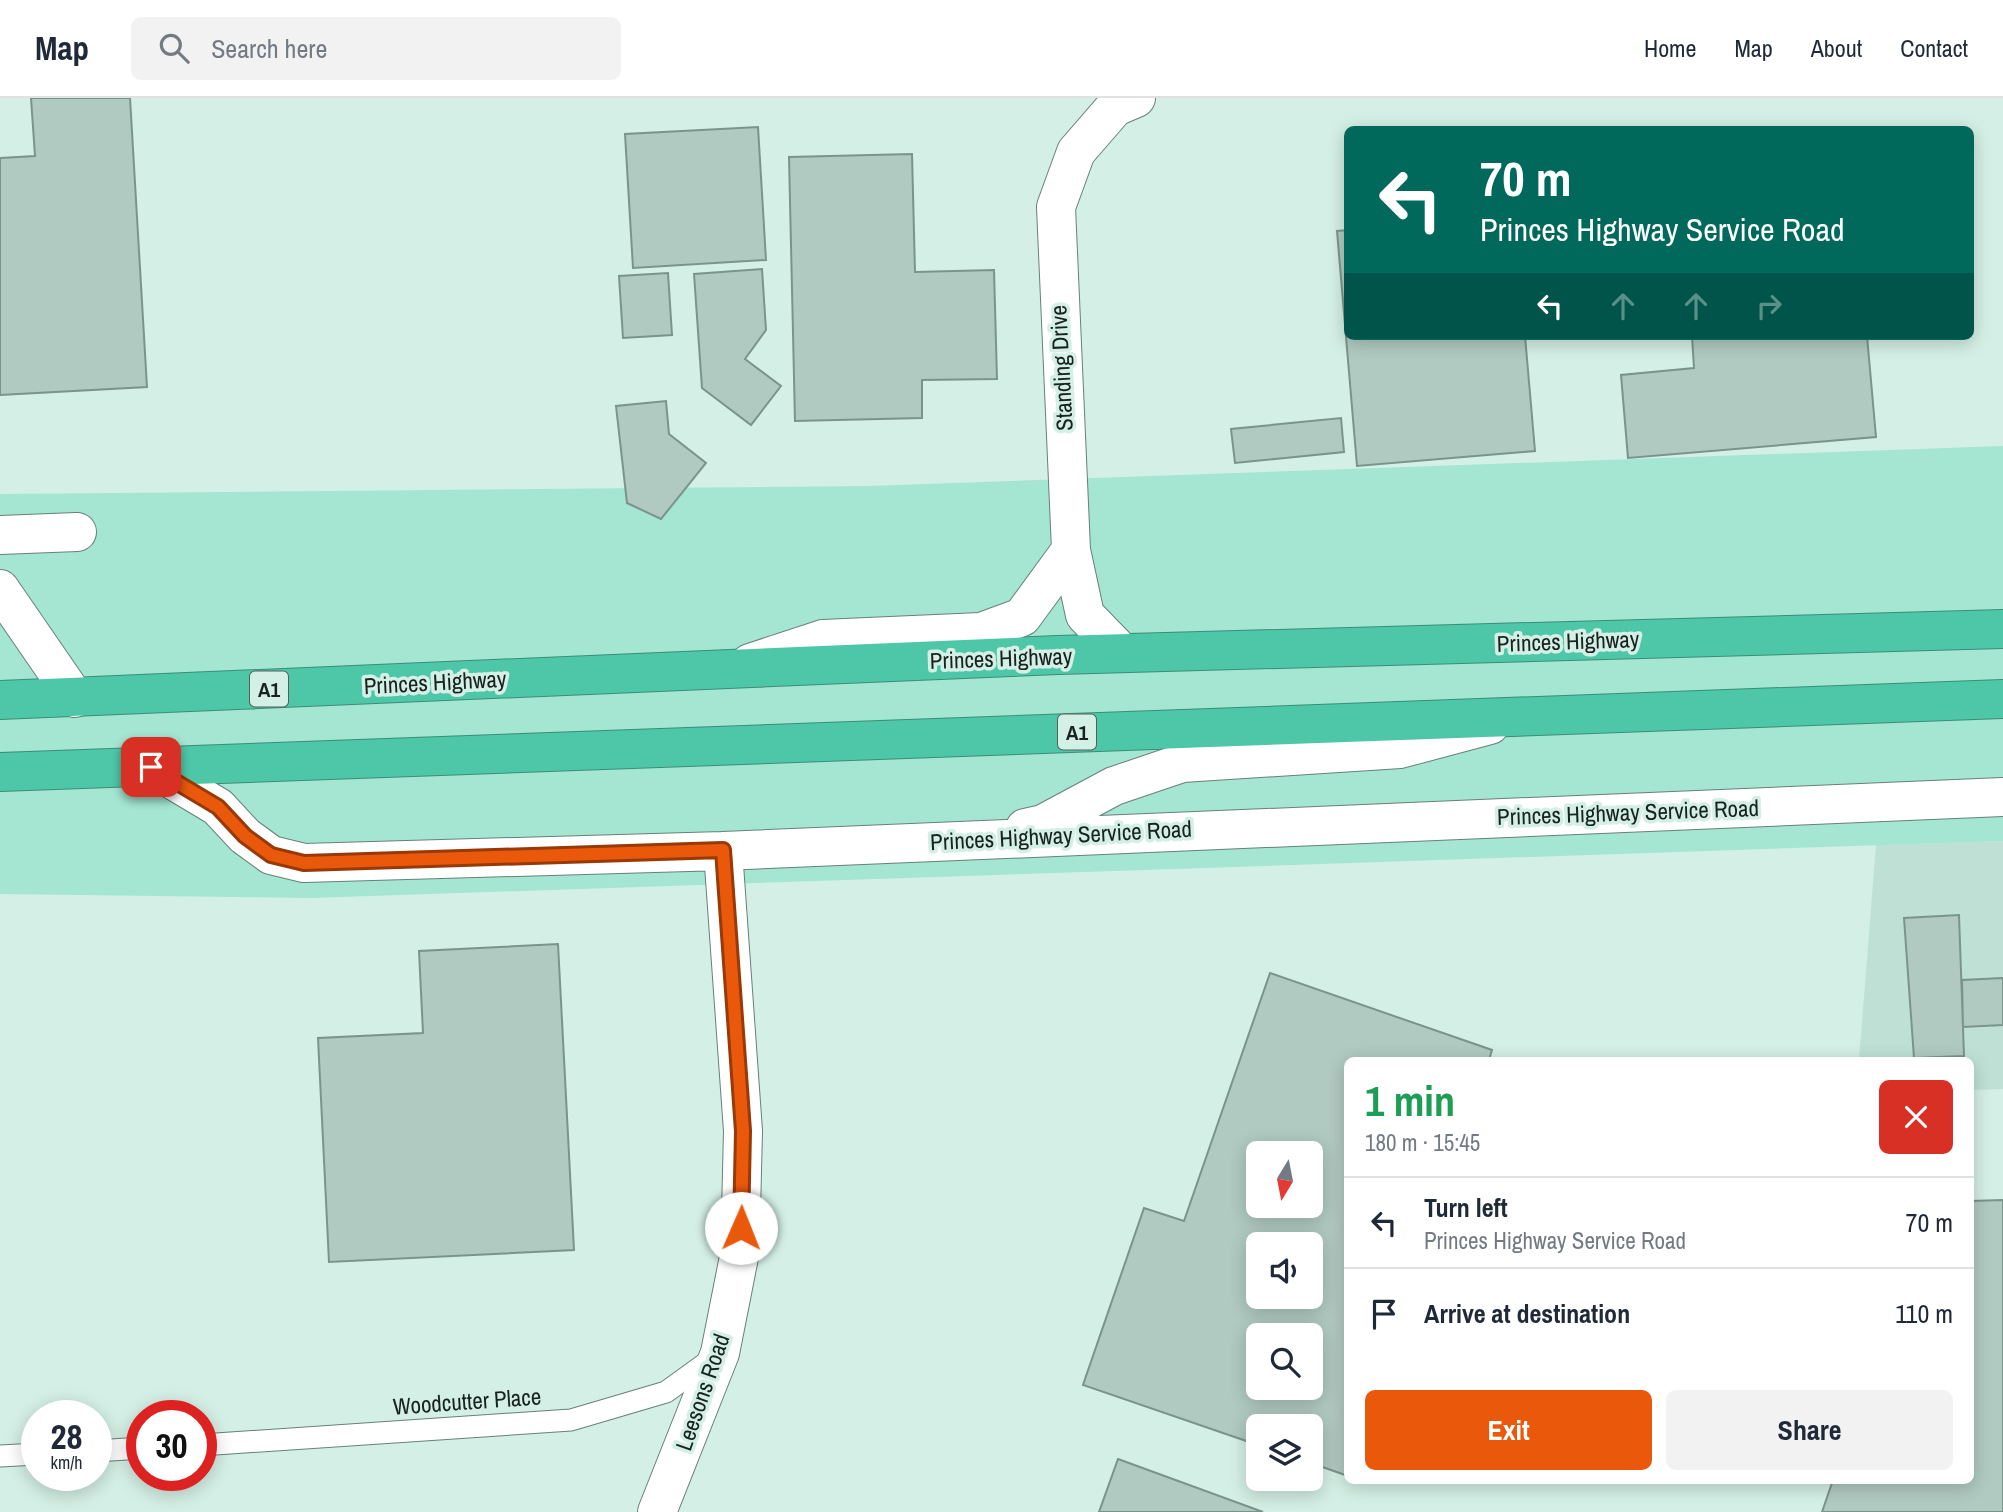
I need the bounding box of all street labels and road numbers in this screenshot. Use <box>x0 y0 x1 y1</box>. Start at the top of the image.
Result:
street label: Standing Drive <box>1042 304 1080 432</box>
street label: Princes Highway <box>1496 623 1640 659</box>
street label: Princes Highway <box>929 640 1073 676</box>
street label: Princes Highway <box>363 663 508 701</box>
road number: A1 <box>250 672 288 706</box>
road number: A1 <box>1058 714 1096 750</box>
street label: Princes Highway Service Road <box>1497 792 1759 832</box>
street label: Princes Highway Service Road <box>929 813 1193 857</box>
street label: Leesons Road <box>668 1329 736 1455</box>
street label: Woodcutter Place <box>392 1380 542 1422</box>

